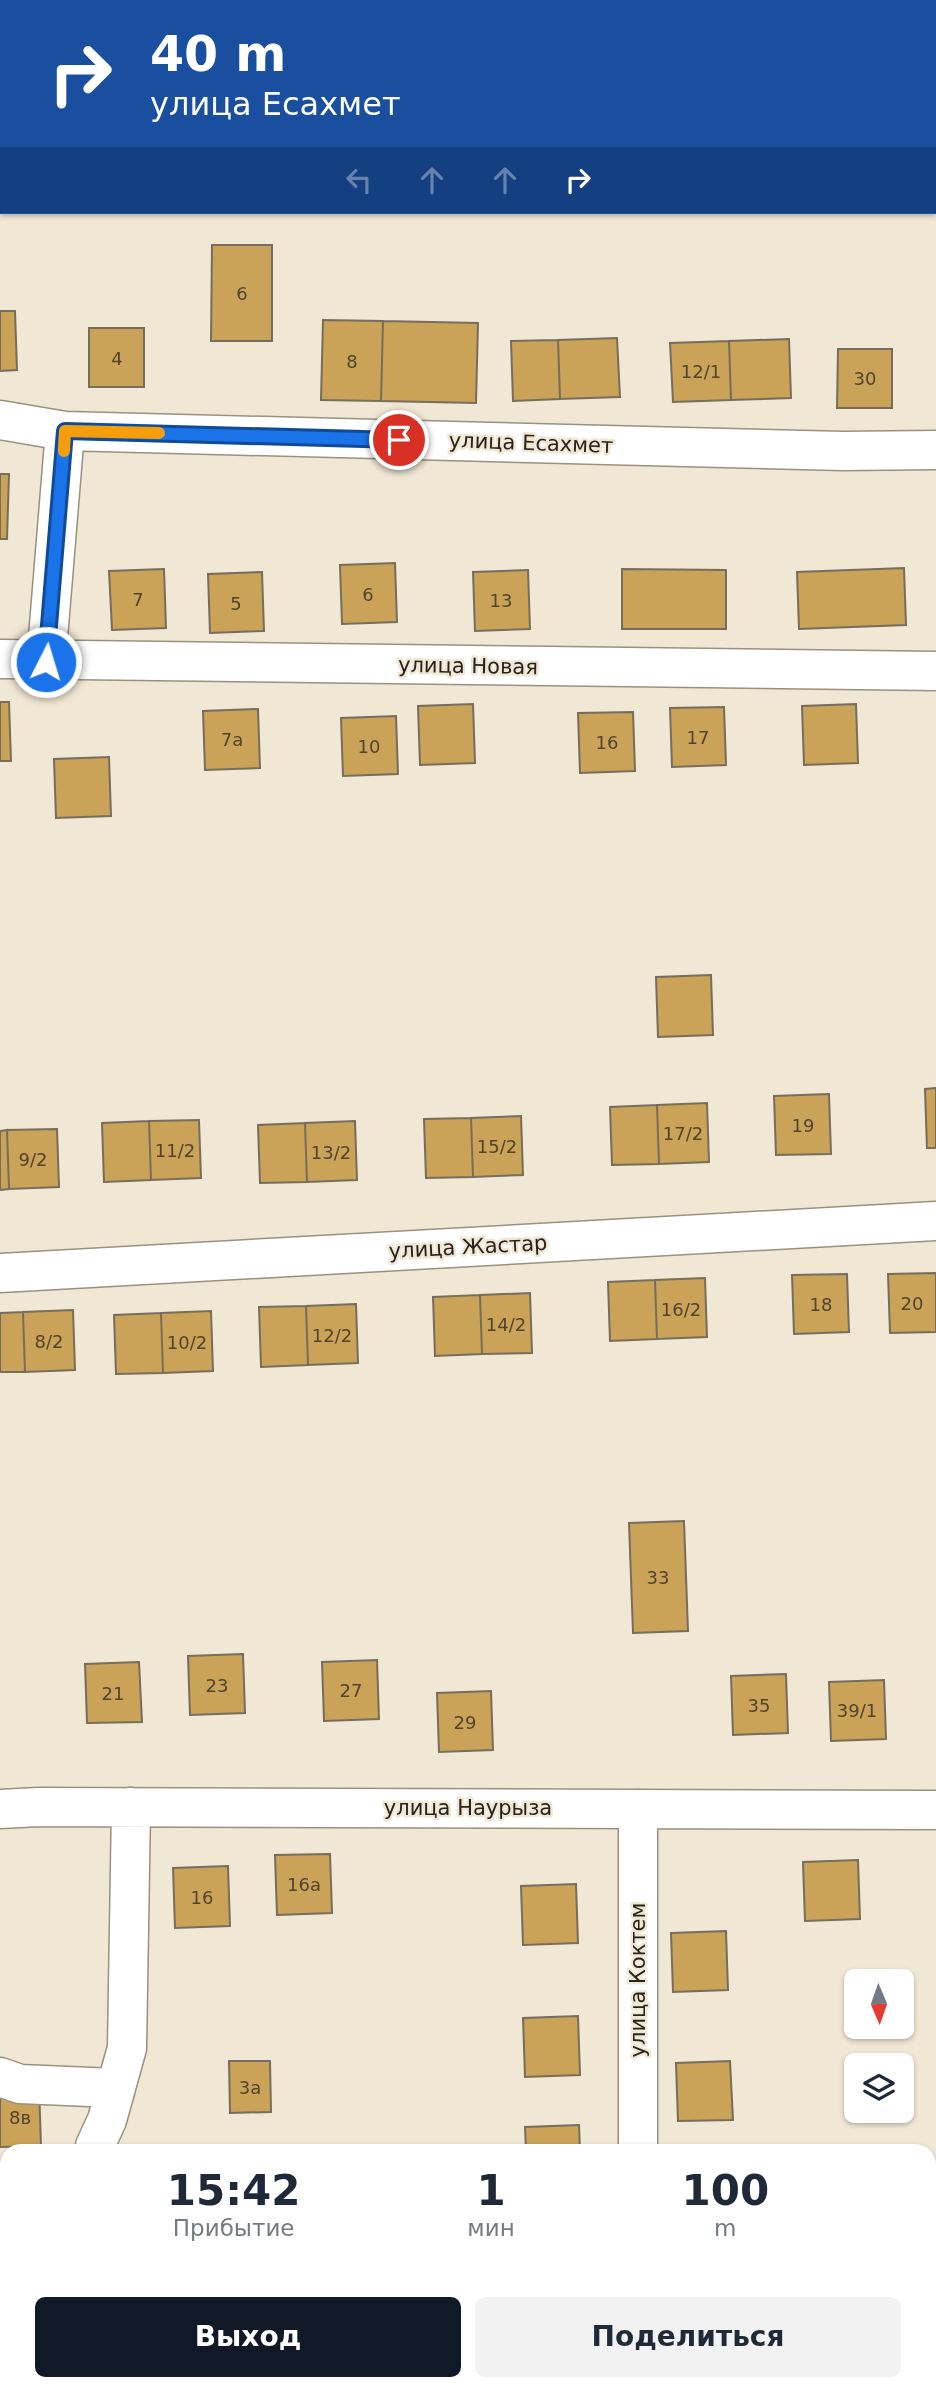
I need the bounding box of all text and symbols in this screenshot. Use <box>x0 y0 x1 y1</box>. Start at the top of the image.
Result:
text: 40 m <box>150 26 286 83</box>
icon: right <box>35 28 126 119</box>
text: улица Есахмет <box>150 85 401 123</box>
icon: left <box>340 161 378 199</box>
icon: ahead <box>413 161 451 199</box>
icon: ahead <box>486 161 524 199</box>
icon: right <box>559 161 597 199</box>
house number: 6 <box>236 283 248 304</box>
house number: 4 <box>111 348 123 369</box>
house number: 8 <box>346 351 358 372</box>
house number: 12/1 <box>681 361 721 382</box>
house number: 30 <box>854 368 876 389</box>
pin <box>369 410 429 470</box>
icon: arrive <box>380 421 418 459</box>
street label: улица Есахмет <box>448 428 614 458</box>
house number: 6 <box>362 584 374 605</box>
house number: 7 <box>132 589 144 610</box>
house number: 13 <box>490 590 512 611</box>
house number: 5 <box>230 593 242 614</box>
position arrow <box>9 625 83 699</box>
street label: улица Новая <box>398 653 538 679</box>
house number: 17 <box>687 727 709 748</box>
house number: 7а <box>221 729 243 750</box>
house number: 16 <box>596 732 618 753</box>
house number: 10 <box>358 736 380 757</box>
house number: 19 <box>792 1115 814 1136</box>
house number: 17/2 <box>663 1123 703 1144</box>
house number: 15/2 <box>477 1136 517 1157</box>
house number: 11/2 <box>155 1140 195 1161</box>
house number: 13/2 <box>311 1142 351 1163</box>
house number: 9/2 <box>19 1149 47 1170</box>
street label: улица Жастар <box>388 1231 548 1263</box>
house number: 20 <box>901 1293 923 1314</box>
house number: 18 <box>810 1294 832 1315</box>
house number: 16/2 <box>661 1299 701 1320</box>
house number: 14/2 <box>486 1314 526 1335</box>
house number: 12/2 <box>312 1325 352 1346</box>
house number: 8/2 <box>35 1331 63 1352</box>
house number: 10/2 <box>167 1332 207 1353</box>
house number: 33 <box>647 1567 669 1588</box>
house number: 23 <box>206 1675 228 1696</box>
house number: 27 <box>340 1680 362 1701</box>
house number: 21 <box>102 1683 124 1704</box>
house number: 35 <box>748 1695 770 1716</box>
house number: 39/1 <box>837 1700 877 1721</box>
house number: 29 <box>454 1712 476 1733</box>
street label: улица Наурыза <box>384 1796 552 1820</box>
house number: 16а <box>287 1874 321 1895</box>
house number: 16 <box>191 1887 213 1908</box>
street label: улица Коктем <box>626 1903 650 2057</box>
north arrow <box>844 1969 914 2039</box>
map controls <box>844 1969 914 2123</box>
button: layers <box>844 2053 914 2123</box>
house number: 3а <box>239 2077 261 2098</box>
house number: 8в <box>9 2107 31 2128</box>
text: 15:42 <box>167 2166 301 2215</box>
text: 1 <box>476 2166 506 2215</box>
text: 100 <box>681 2166 769 2215</box>
text: Прибытие <box>173 2215 295 2241</box>
text: мин <box>467 2215 515 2241</box>
text: m <box>714 2215 737 2241</box>
button: Выход <box>35 2297 461 2377</box>
button: Поделиться <box>475 2297 901 2377</box>

